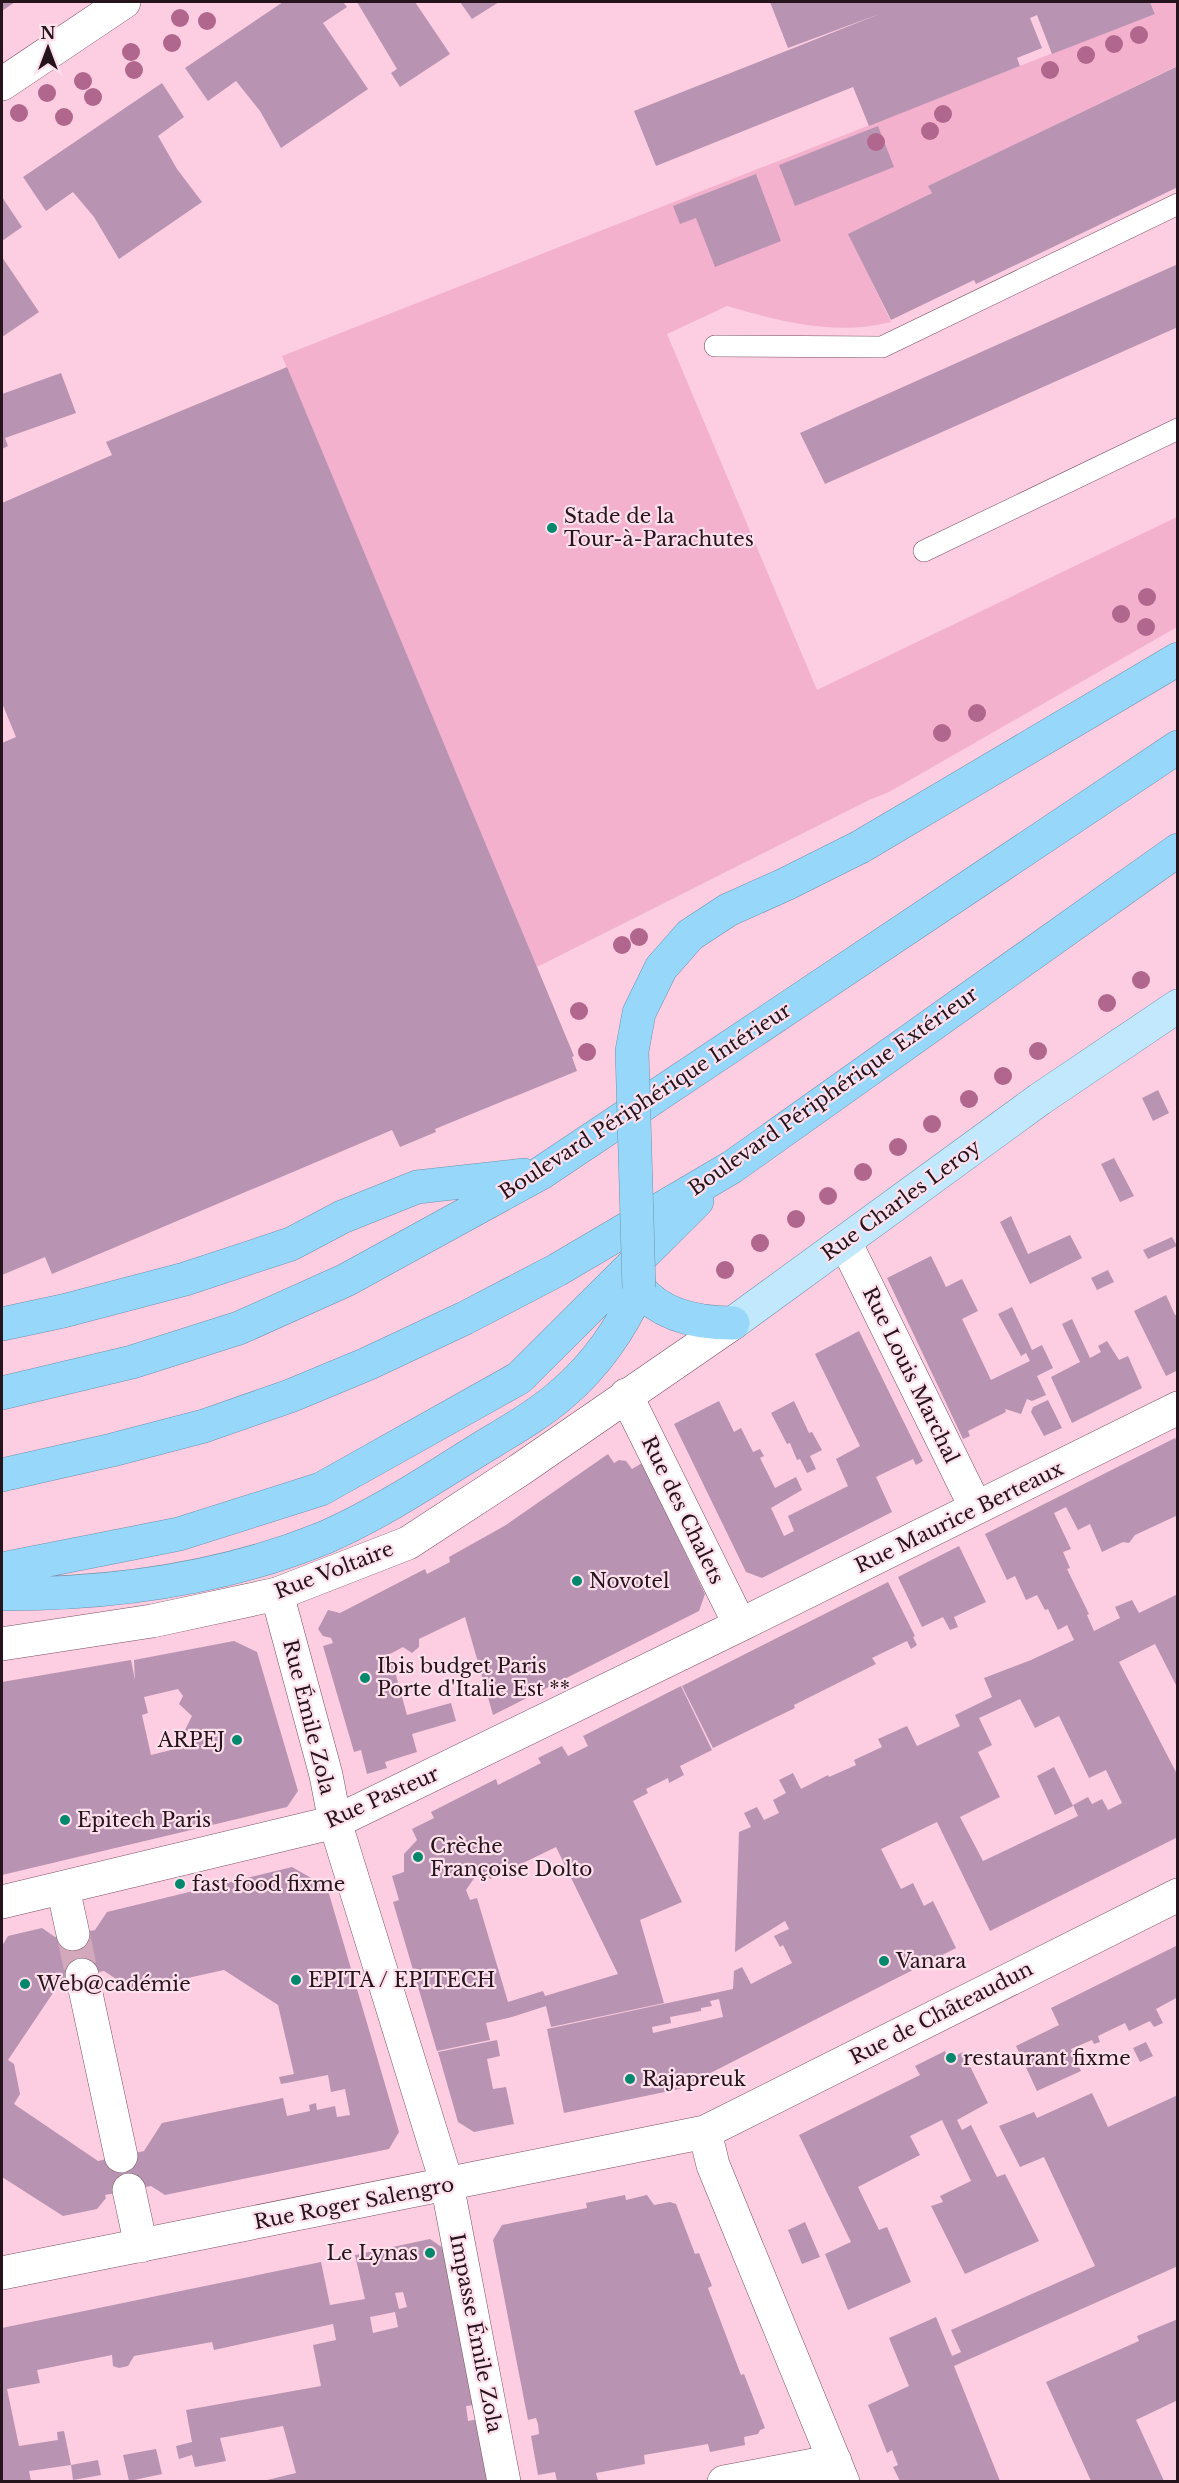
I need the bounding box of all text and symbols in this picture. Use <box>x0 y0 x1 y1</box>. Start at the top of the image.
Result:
north arrow <box>18 18 78 78</box>
text: N <box>40 23 56 43</box>
place label: Stade de la Tour-à-Parachutes <box>564 504 754 551</box>
marker: Stade de la Tour-à-Parachutes <box>545 521 559 535</box>
street label: Boulevard Périphérique Extérieur <box>684 981 983 1200</box>
street label: Boulevard Périphérique Intérieur <box>495 997 796 1204</box>
street label: Rue Charles Leroy <box>817 1134 985 1266</box>
street label: Rue Louis Marchal <box>858 1283 964 1467</box>
street label: Rue des Chalets <box>637 1432 729 1588</box>
street label: Rue Maurice Berteaux <box>851 1456 1067 1578</box>
street label: Rue Voltaire <box>271 1536 397 1604</box>
place label: Novotel <box>589 1569 669 1593</box>
marker: Novotel <box>570 1574 584 1588</box>
street label: Rue Émile Zola <box>278 1637 341 1798</box>
place label: Ibis budget Paris Porte d'Italie Est ** <box>377 1654 570 1701</box>
marker: Ibis budget Paris Porte d'Italie Est ** <box>358 1671 372 1685</box>
place label: ARPEJ <box>157 1728 225 1752</box>
marker: ARPEJ <box>230 1733 244 1747</box>
street label: Rue Pasteur <box>321 1761 443 1833</box>
place label: Epitech Paris <box>77 1808 211 1832</box>
marker: Epitech Paris <box>58 1813 72 1827</box>
place label: Crèche Françoise Dolto <box>430 1834 592 1881</box>
marker: Crèche Françoise Dolto <box>411 1850 425 1864</box>
place label: fast food fixme <box>192 1872 345 1896</box>
marker: fast food fixme <box>173 1877 187 1891</box>
place label: Vanara <box>895 1949 967 1973</box>
marker: Vanara <box>877 1954 891 1968</box>
street label: Rue de Châteaudun <box>846 1956 1037 2070</box>
place label: EPITA / EPITECH <box>308 1968 495 1992</box>
place label: Web@cadémie <box>36 1972 191 1996</box>
marker: EPITA / EPITECH <box>289 1973 303 1987</box>
marker: Web@cadémie <box>18 1977 32 1991</box>
place label: restaurant fixme <box>963 2046 1131 2070</box>
marker: restaurant fixme <box>944 2051 958 2065</box>
place label: Rajapreuk <box>642 2067 747 2091</box>
marker: Rajapreuk <box>623 2072 637 2086</box>
street label: Rue Roger Salengro <box>252 2172 456 2234</box>
street label: Impasse Émile Zola <box>445 2231 508 2436</box>
place label: Le Lynas <box>327 2241 418 2265</box>
marker: Le Lynas <box>423 2246 437 2260</box>

